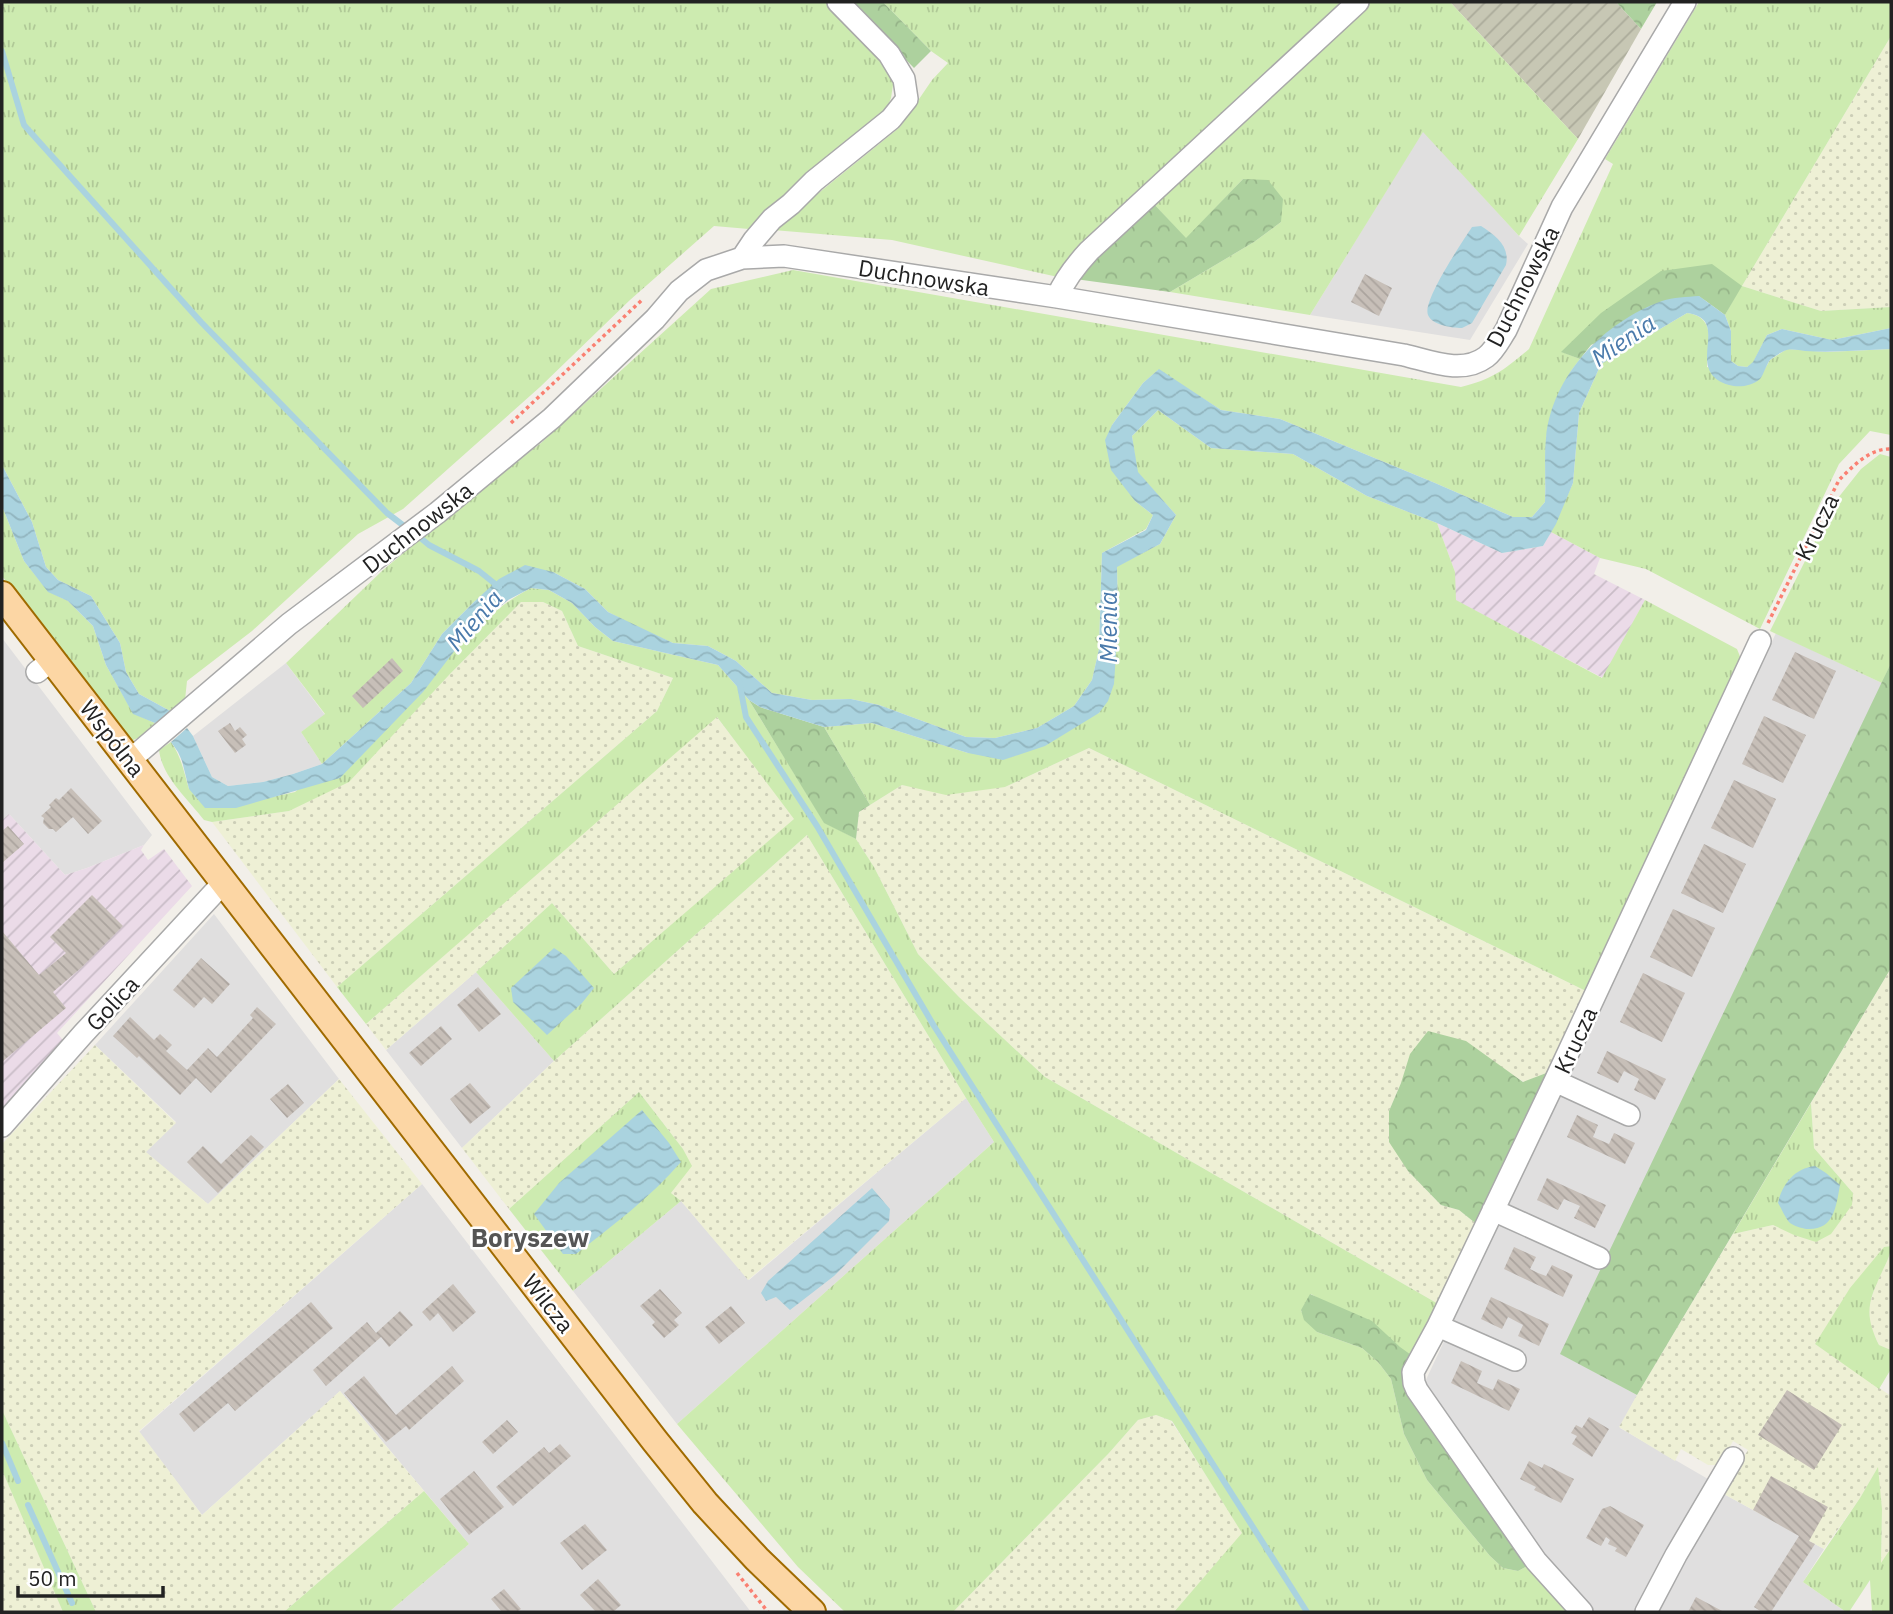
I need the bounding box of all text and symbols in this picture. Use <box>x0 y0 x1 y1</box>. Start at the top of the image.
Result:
street label: Duchnowska <box>1479 220 1565 352</box>
street label: Duchnowska <box>856 252 992 302</box>
water label: Mienia <box>1584 307 1662 373</box>
street label: Duchnowska <box>356 475 478 579</box>
street label: Krucza <box>1787 489 1845 565</box>
water label: Mienia <box>439 583 509 657</box>
water label: Mienia <box>1092 591 1124 663</box>
street label: Wspólna <box>74 694 152 782</box>
street label: Golica <box>79 969 145 1037</box>
street label: Krucza <box>1547 1002 1603 1078</box>
district label: Boryszew <box>471 1220 589 1254</box>
street label: Wilcza <box>517 1267 581 1339</box>
scale bar <box>18 1554 163 1598</box>
text: 50 m <box>28 1564 77 1592</box>

